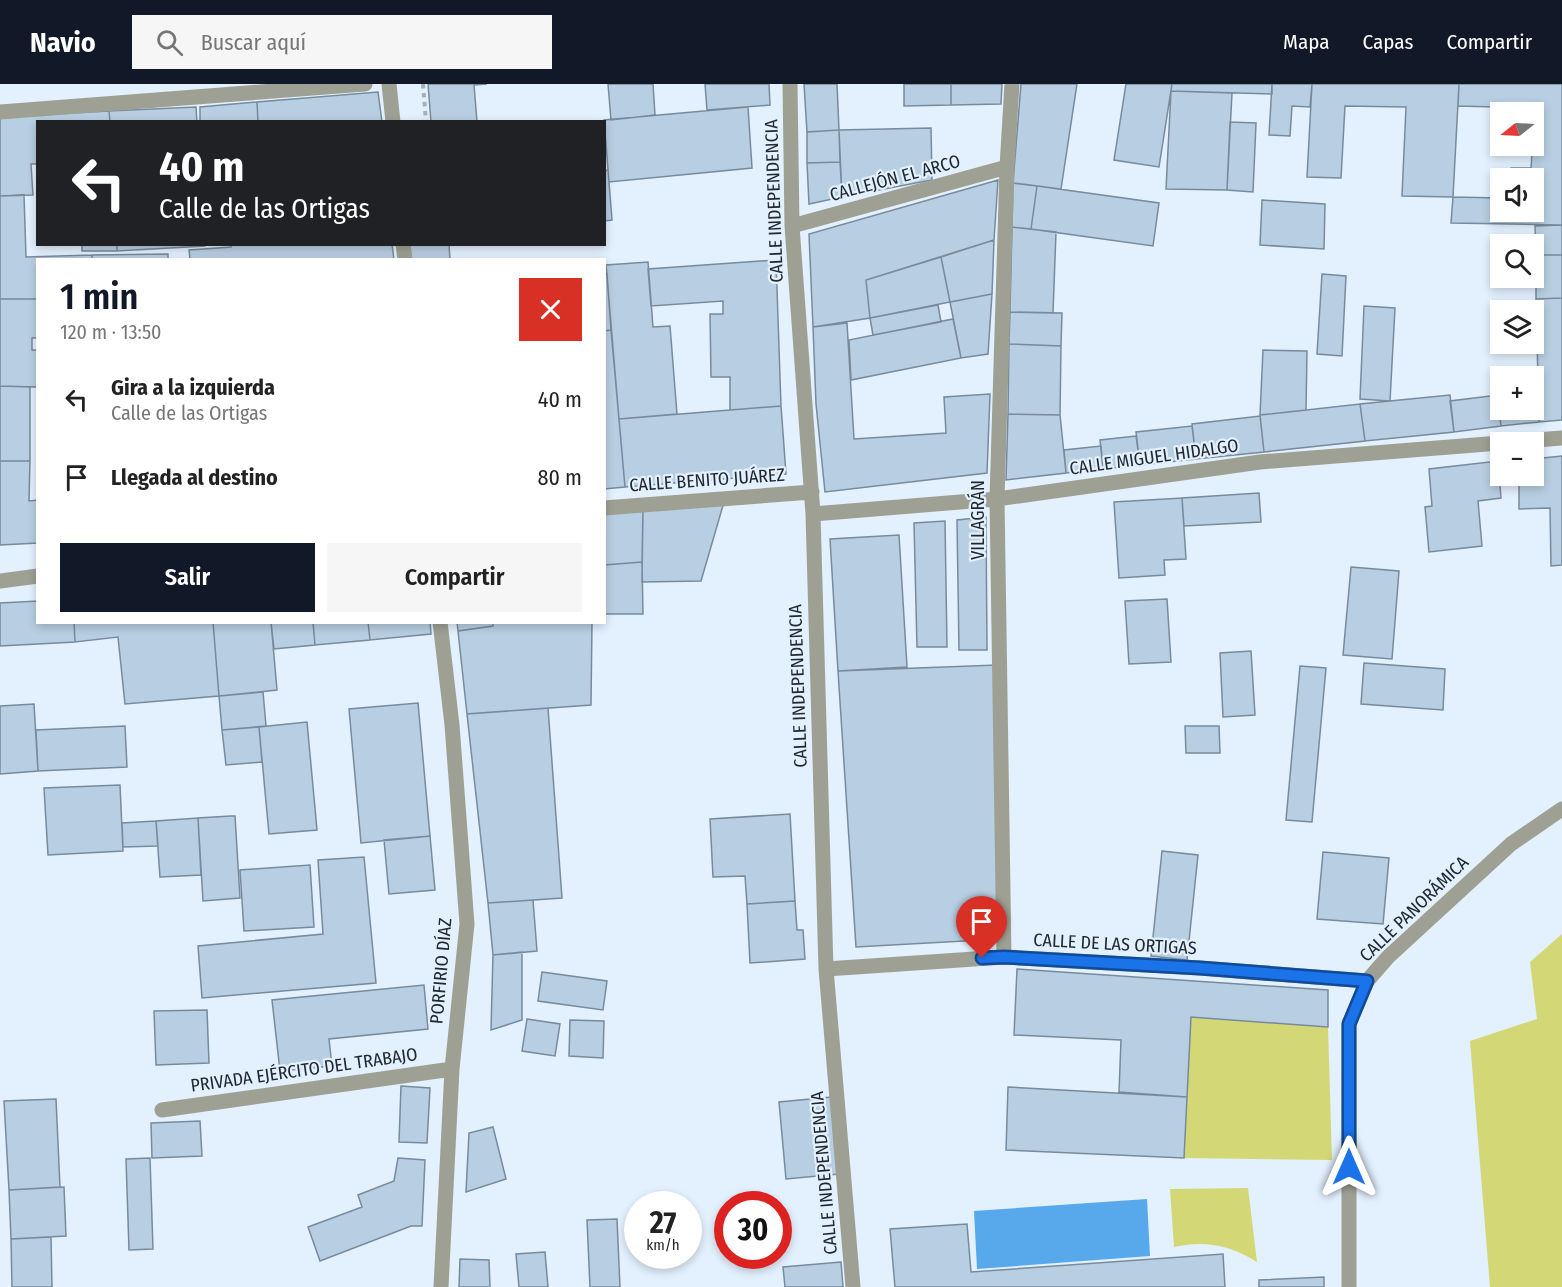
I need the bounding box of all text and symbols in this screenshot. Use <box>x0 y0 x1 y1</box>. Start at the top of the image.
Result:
search box <box>132 15 552 69</box>
text: Navio <box>30 26 96 59</box>
icon: search <box>153 26 186 59</box>
text: Buscar aquí <box>201 29 306 56</box>
text: Mapa <box>1283 29 1330 55</box>
text: Capas <box>1363 29 1413 55</box>
text: Compartir <box>1446 29 1532 55</box>
north arrow <box>1490 102 1544 156</box>
map controls <box>1490 102 1544 486</box>
street label: CALLE INDEPENDENCIA <box>760 118 788 283</box>
text: 40 m <box>159 142 244 192</box>
icon: left <box>60 144 138 222</box>
street label: CALLEJÓN EL ARCO <box>827 150 963 206</box>
button: sound <box>1490 168 1544 222</box>
text: Calle de las Ortigas <box>159 193 370 225</box>
button: search <box>1490 234 1544 288</box>
text: 1 min <box>60 275 138 319</box>
button: close <box>519 278 582 341</box>
button: layers <box>1490 300 1544 354</box>
text: 120 m · 13:50 <box>60 320 162 344</box>
button: + <box>1490 366 1544 420</box>
text: Gira a la izquierda <box>111 374 275 401</box>
icon: left <box>60 383 93 416</box>
text: 40 m <box>538 386 582 413</box>
text: Calle de las Ortigas <box>111 401 267 425</box>
button: − <box>1490 432 1544 486</box>
street label: CALLE MIGUEL HIDALGO <box>1068 434 1240 480</box>
icon: arrive <box>60 461 93 494</box>
street label: CALLE BENITO JUÁREZ <box>628 463 785 496</box>
text: Llegada al destino <box>111 464 278 491</box>
text: 80 m <box>537 464 582 491</box>
street label: VILLAGRÁN <box>966 480 989 560</box>
button: Salir <box>60 543 315 612</box>
button: Compartir <box>327 543 582 612</box>
street label: CALLE INDEPENDENCIA <box>784 603 812 768</box>
street label: CALLE PANORÁMICA <box>1354 850 1473 966</box>
pin <box>956 896 1007 958</box>
icon: arrive <box>965 905 998 938</box>
street label: PORFIRIO DÍAZ <box>424 917 457 1025</box>
street label: CALLE DE LAS ORTIGAS <box>1033 929 1197 959</box>
street label: PRIVADA EJÉRCITO DEL TRABAJO <box>189 1042 419 1097</box>
street label: CALLE INDEPENDENCIA <box>806 1090 842 1256</box>
position arrow <box>1317 1135 1381 1199</box>
speed limit sign: 30 <box>714 1191 792 1269</box>
text: 27 <box>650 1205 676 1241</box>
text: km/h <box>646 1236 680 1254</box>

